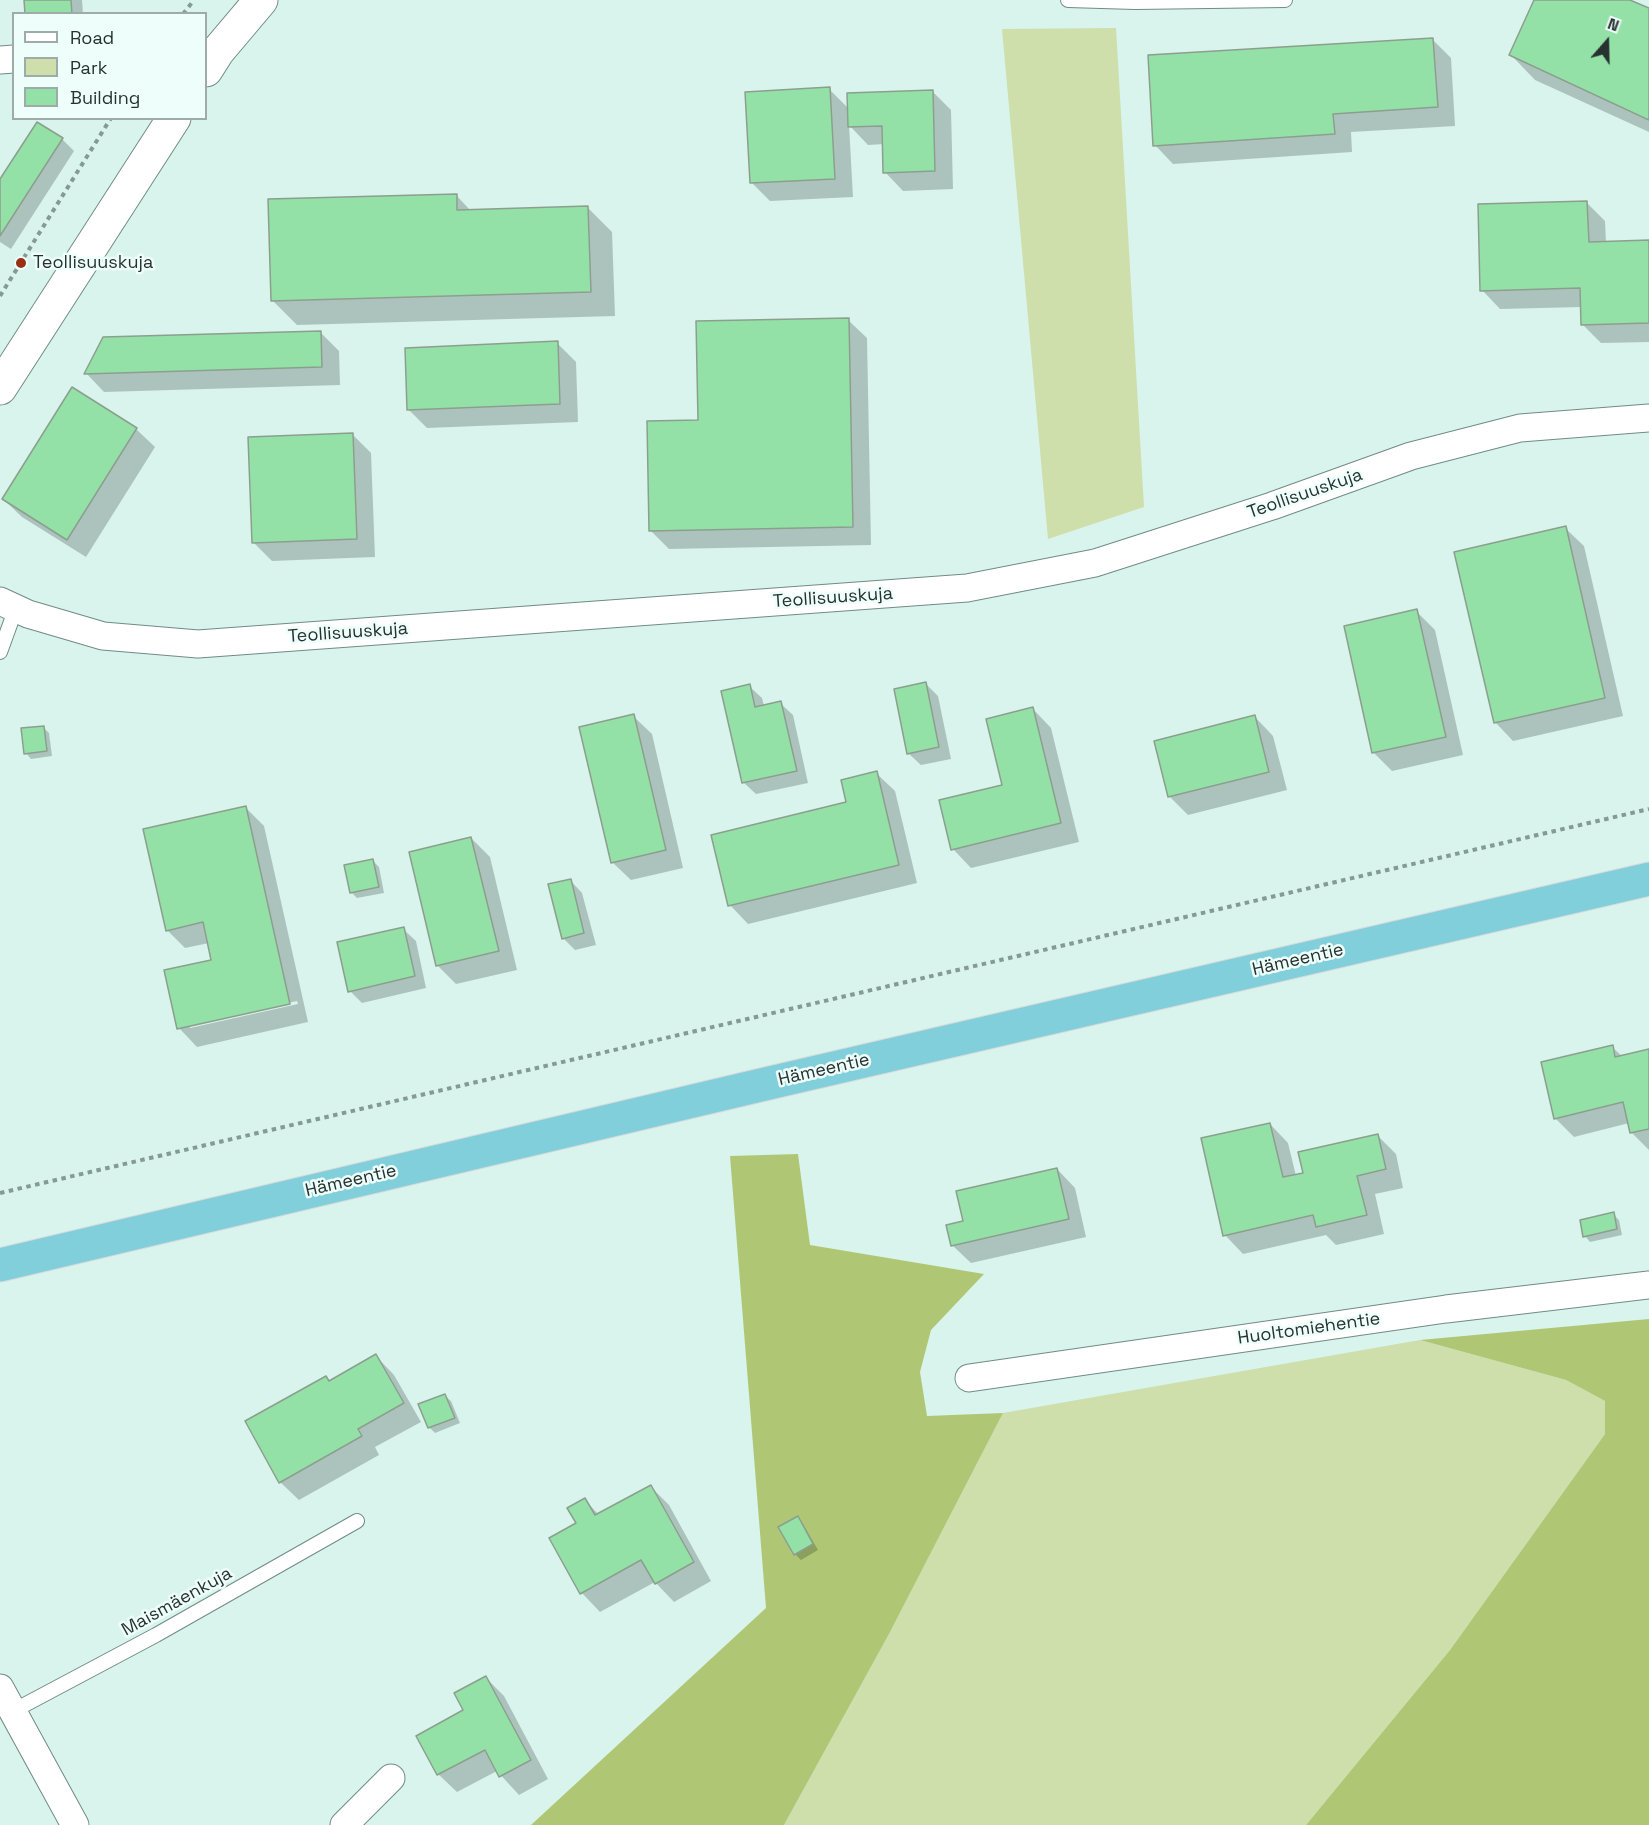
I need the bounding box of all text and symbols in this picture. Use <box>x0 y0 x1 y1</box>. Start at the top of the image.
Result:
legend <box>12 12 207 120</box>
north arrow <box>1577 12 1637 72</box>
text: N <box>1605 13 1622 36</box>
text: Road <box>70 26 114 49</box>
text: Park <box>70 56 107 79</box>
text: Building <box>70 86 140 109</box>
place label: Teollisuuskuja <box>33 252 153 274</box>
marker: Teollisuuskuja <box>14 256 28 270</box>
street label: Teollisuuskuja <box>1245 464 1365 524</box>
street label: Teollisuuskuja <box>772 583 894 613</box>
street label: Teollisuuskuja <box>287 618 409 648</box>
street label: Hämeentie <box>1250 939 1346 981</box>
street label: Hämeentie <box>776 1049 872 1091</box>
street label: Hämeentie <box>303 1160 399 1202</box>
street label: Huoltomiehentie <box>1236 1308 1382 1350</box>
street label: Maismäenkuja <box>118 1563 236 1641</box>

